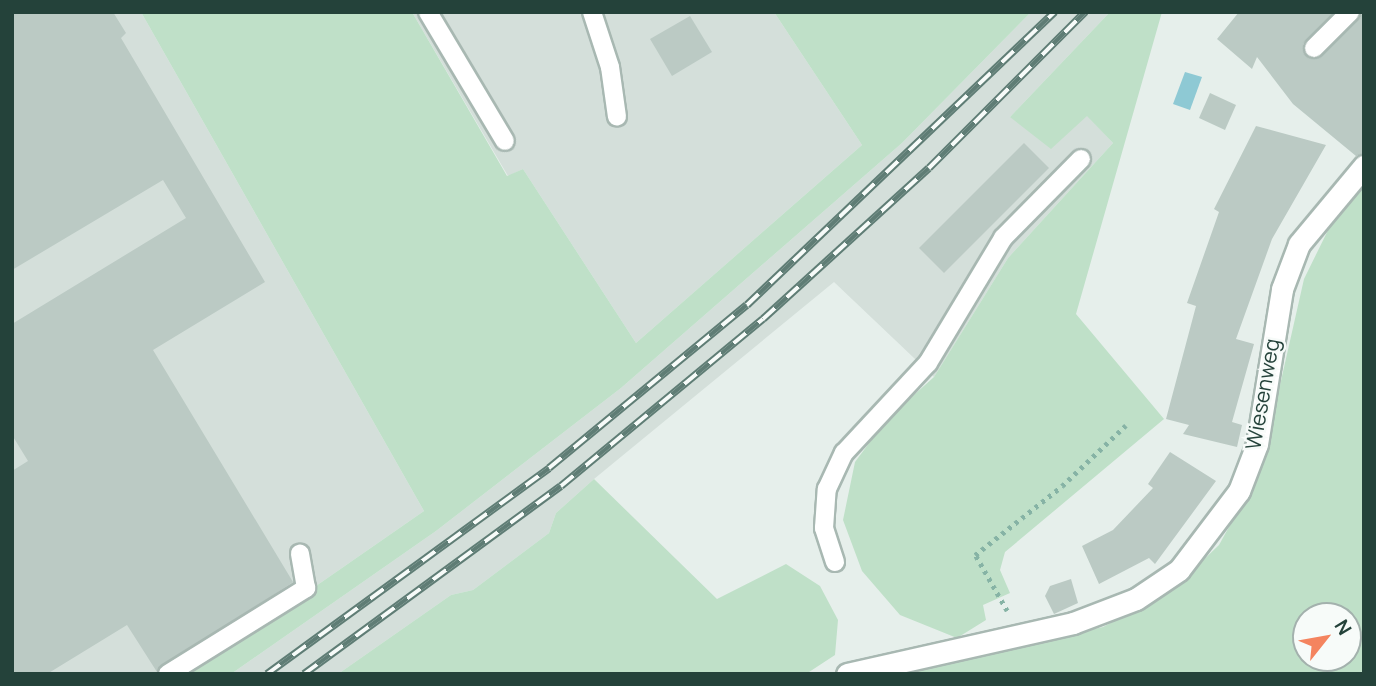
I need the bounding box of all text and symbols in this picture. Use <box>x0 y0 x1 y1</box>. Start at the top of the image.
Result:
street label: Wiesenweg <box>1240 337 1284 451</box>
north arrow <box>1292 602 1362 672</box>
text: N <box>1329 615 1358 640</box>

